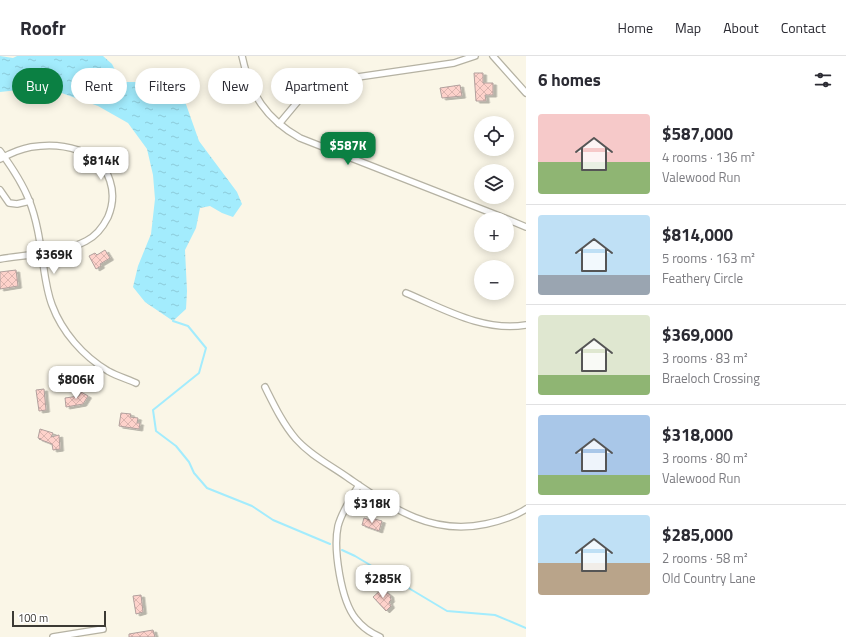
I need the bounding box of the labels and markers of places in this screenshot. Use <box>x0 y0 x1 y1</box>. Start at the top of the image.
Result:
pin: $587K <box>320 132 376 166</box>
pin: $814K <box>73 147 129 181</box>
pin: $369K <box>26 241 82 275</box>
pin: $806K <box>48 366 104 400</box>
pin: $318K <box>344 490 400 524</box>
pin: $285K <box>355 565 411 599</box>

